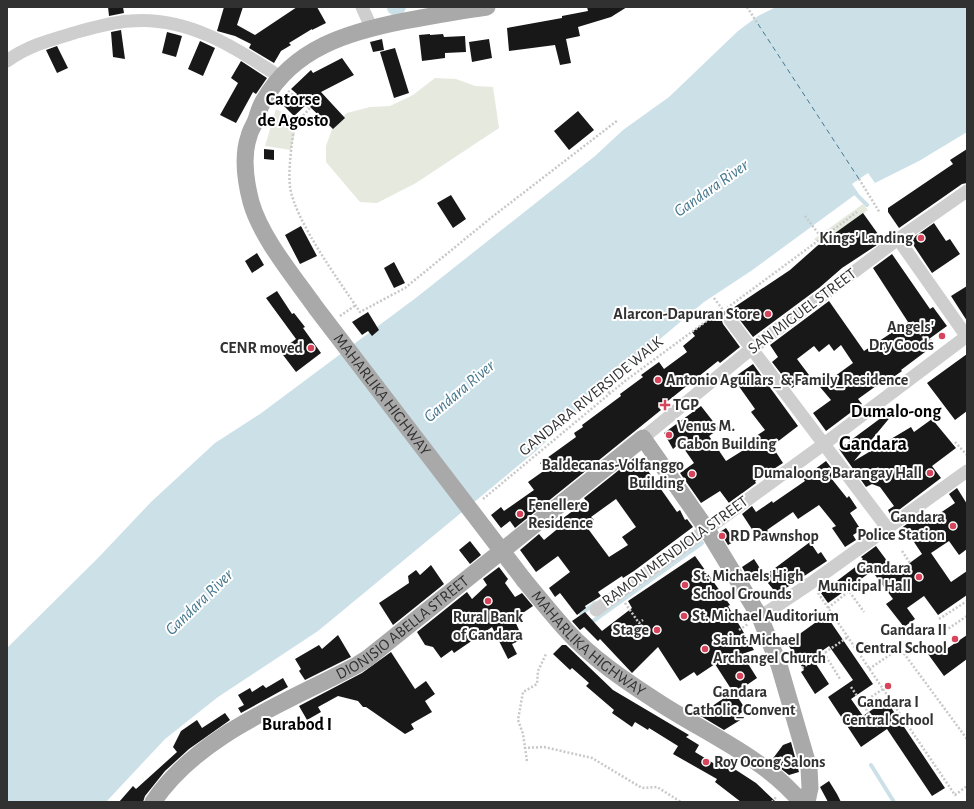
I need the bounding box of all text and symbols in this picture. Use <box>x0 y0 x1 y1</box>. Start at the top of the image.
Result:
district label: Catorse de Agosto <box>257 91 329 130</box>
water label: Gandara River <box>671 156 752 220</box>
place label: Kings' Landing <box>819 230 914 246</box>
marker: Kings' Landing <box>916 233 926 243</box>
street label: SAN MIGUEL STREET <box>745 265 859 357</box>
place label: Alarcon-Dapuran Store <box>613 306 760 322</box>
marker: Alarcon-Dapuran Store <box>763 309 773 319</box>
place label: Angels' Dry Goods <box>869 319 934 354</box>
street label: MAHARLIKA HIGHWAY <box>331 331 434 459</box>
marker: Angels' Dry Goods <box>937 331 947 341</box>
street label: GANDARA RIVERSIDE WALK <box>516 333 666 459</box>
place label: CENR moved <box>220 340 304 356</box>
marker: CENR moved <box>306 343 316 353</box>
water label: Gandara River <box>420 356 498 425</box>
place label: Antonio Aguilars_& Family_Residence <box>666 372 909 389</box>
marker: Antonio Aguilars_& Family_Residence <box>653 375 663 385</box>
place label: TGP <box>673 397 699 413</box>
marker: TGP <box>660 400 670 410</box>
district label: Dumalo-ong <box>851 403 942 421</box>
place label: Venus M. Gabon Building <box>677 418 777 452</box>
marker: Venus M. Gabon Building <box>664 430 674 440</box>
district label: Gandara <box>839 434 907 454</box>
place label: Baldecanas-Volfanggo Building <box>541 457 685 491</box>
place label: Dumaloong Barangay Hall <box>754 465 922 482</box>
marker: Dumaloong Barangay Hall <box>925 468 935 478</box>
marker: Baldecanas-Volfanggo Building <box>687 469 697 479</box>
street label: RAMON MENDIOLA STREET <box>599 493 751 609</box>
place label: Fenellere Residence <box>528 497 593 531</box>
marker: Fenellere Residence <box>515 509 525 519</box>
place label: Gandara Police Station <box>857 509 945 543</box>
marker: Gandara Police Station <box>948 521 958 531</box>
place label: RD Pawnshop <box>730 528 819 544</box>
marker: RD Pawnshop <box>717 531 727 541</box>
place label: Gandara Municipal Hall <box>818 560 911 594</box>
water label: Gandara River <box>162 565 236 638</box>
place label: St. Michaels High School Grounds <box>693 568 804 602</box>
marker: Gandara Municipal Hall <box>914 572 924 582</box>
street label: DIONISIO ABELLA STREET <box>333 573 472 683</box>
marker: St. Michaels High School Grounds <box>680 580 690 590</box>
street label: MAHARLIKA HIGHWAY <box>528 588 649 700</box>
marker: Rural Bank of Gandara <box>483 596 493 606</box>
place label: St. Michael Auditorium <box>692 608 839 624</box>
place label: Rural Bank of Gandara <box>453 609 523 643</box>
marker: St. Michael Auditorium <box>679 611 689 621</box>
place label: Stage <box>612 622 649 638</box>
place label: Gandara II Central School <box>855 622 947 656</box>
marker: Stage <box>652 625 662 635</box>
place label: Saint Michael Archangel Church <box>713 632 826 666</box>
marker: Gandara II Central School <box>950 634 960 644</box>
marker: Saint Michael Archangel Church <box>700 644 710 654</box>
marker: Gandara Catholic_Convent <box>735 671 745 681</box>
marker: Gandara I Central School <box>883 681 893 691</box>
place label: Gandara Catholic_Convent <box>685 684 796 719</box>
place label: Gandara I Central School <box>842 694 934 728</box>
district label: Burabod I <box>262 716 332 734</box>
place label: Roy Ocong Salons <box>714 754 825 771</box>
marker: Roy Ocong Salons <box>701 757 711 767</box>

